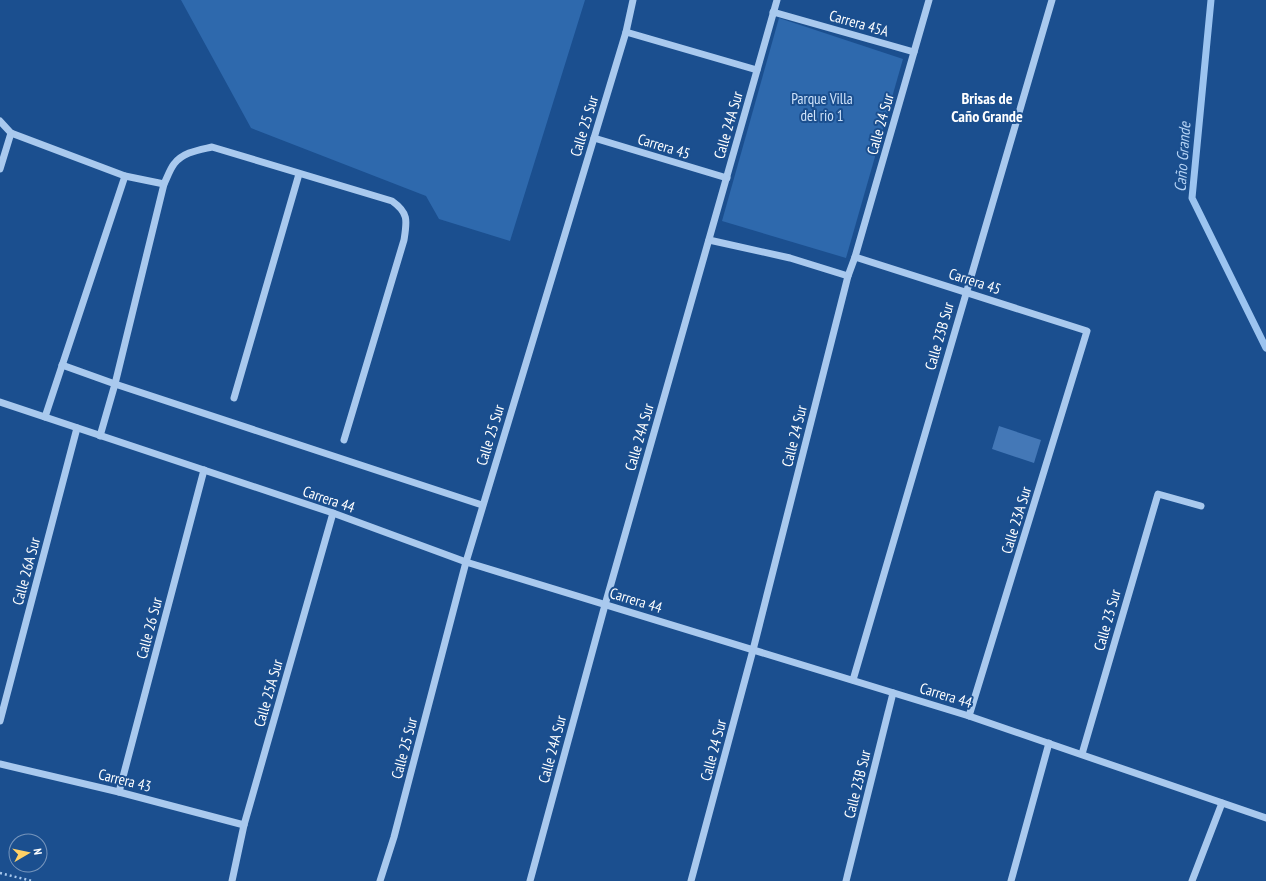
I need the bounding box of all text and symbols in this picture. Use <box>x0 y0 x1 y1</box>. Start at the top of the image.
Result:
street label: Carrera 45A <box>827 5 892 41</box>
street label: Calle 24A Sur <box>709 88 747 161</box>
district label: Brisas de Caño Grande <box>951 88 1023 126</box>
park label: Parque Villa del rio 1 <box>791 89 853 125</box>
street label: Calle 24 Sur <box>862 90 898 157</box>
street label: Calle 25 Sur <box>566 92 603 159</box>
water label: Caño Grande <box>1170 120 1195 193</box>
street label: Carrera 45 <box>635 129 693 163</box>
street label: Carrera 45 <box>946 264 1004 298</box>
street label: Calle 23B Sur <box>920 299 958 372</box>
street label: Calle 24A Sur <box>620 400 658 473</box>
street label: Calle 25 Sur <box>472 401 509 468</box>
street label: Calle 24 Sur <box>777 402 811 469</box>
street label: Carrera 44 <box>300 481 358 517</box>
street label: Calle 23A Sur <box>997 483 1035 556</box>
street label: Calle 26A Sur <box>8 534 44 607</box>
street label: Carrera 44 <box>607 583 665 617</box>
street label: Calle 23 Sur <box>1089 586 1125 653</box>
street label: Calle 26 Sur <box>132 594 167 661</box>
street label: Calle 25A Sur <box>249 656 287 729</box>
street label: Carrera 44 <box>917 678 975 712</box>
street label: Calle 24A Sur <box>534 712 570 785</box>
street label: Calle 25 Sur <box>387 714 422 781</box>
street label: Calle 24 Sur <box>696 716 731 783</box>
street label: Calle 23B Sur <box>839 747 875 820</box>
street label: Carrera 43 <box>97 764 153 796</box>
north arrow <box>8 833 48 873</box>
text: N <box>30 847 45 856</box>

